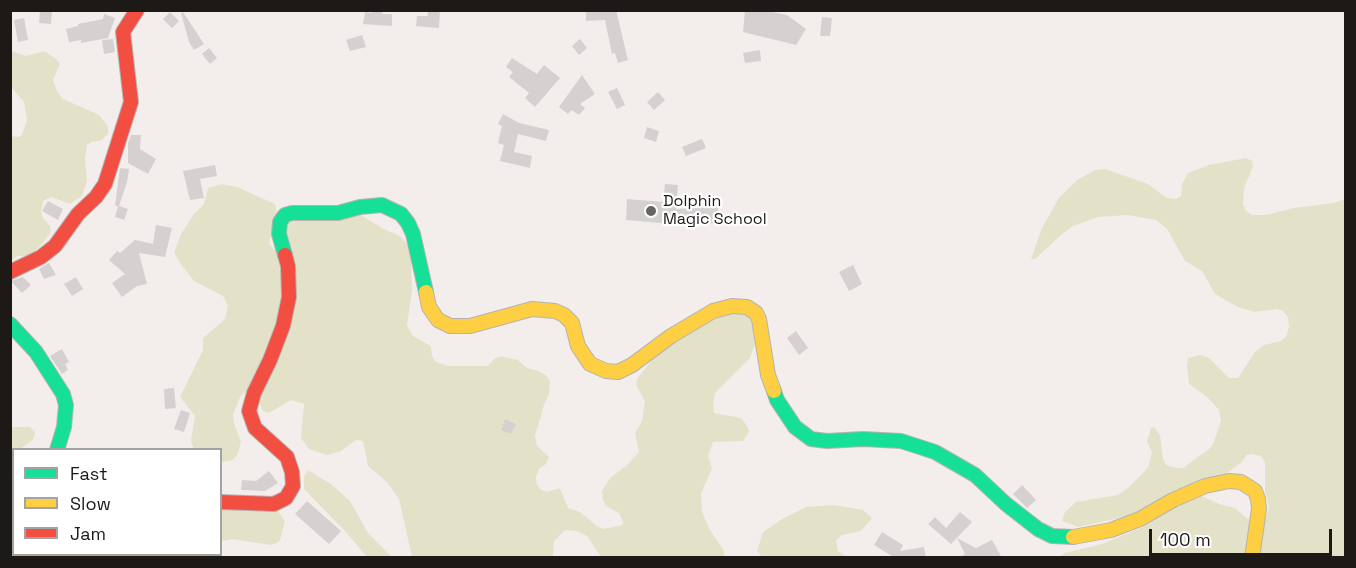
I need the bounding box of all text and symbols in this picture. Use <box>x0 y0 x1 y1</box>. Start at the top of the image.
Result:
place label: Dolphin Magic School <box>663 192 767 230</box>
marker: Dolphin Magic School <box>644 204 658 218</box>
legend <box>12 448 222 556</box>
text: Fast <box>70 462 107 485</box>
text: Slow <box>70 492 111 515</box>
scale bar <box>1152 517 1335 555</box>
text: Jam <box>70 522 106 545</box>
text: 100 m <box>1160 528 1211 551</box>

